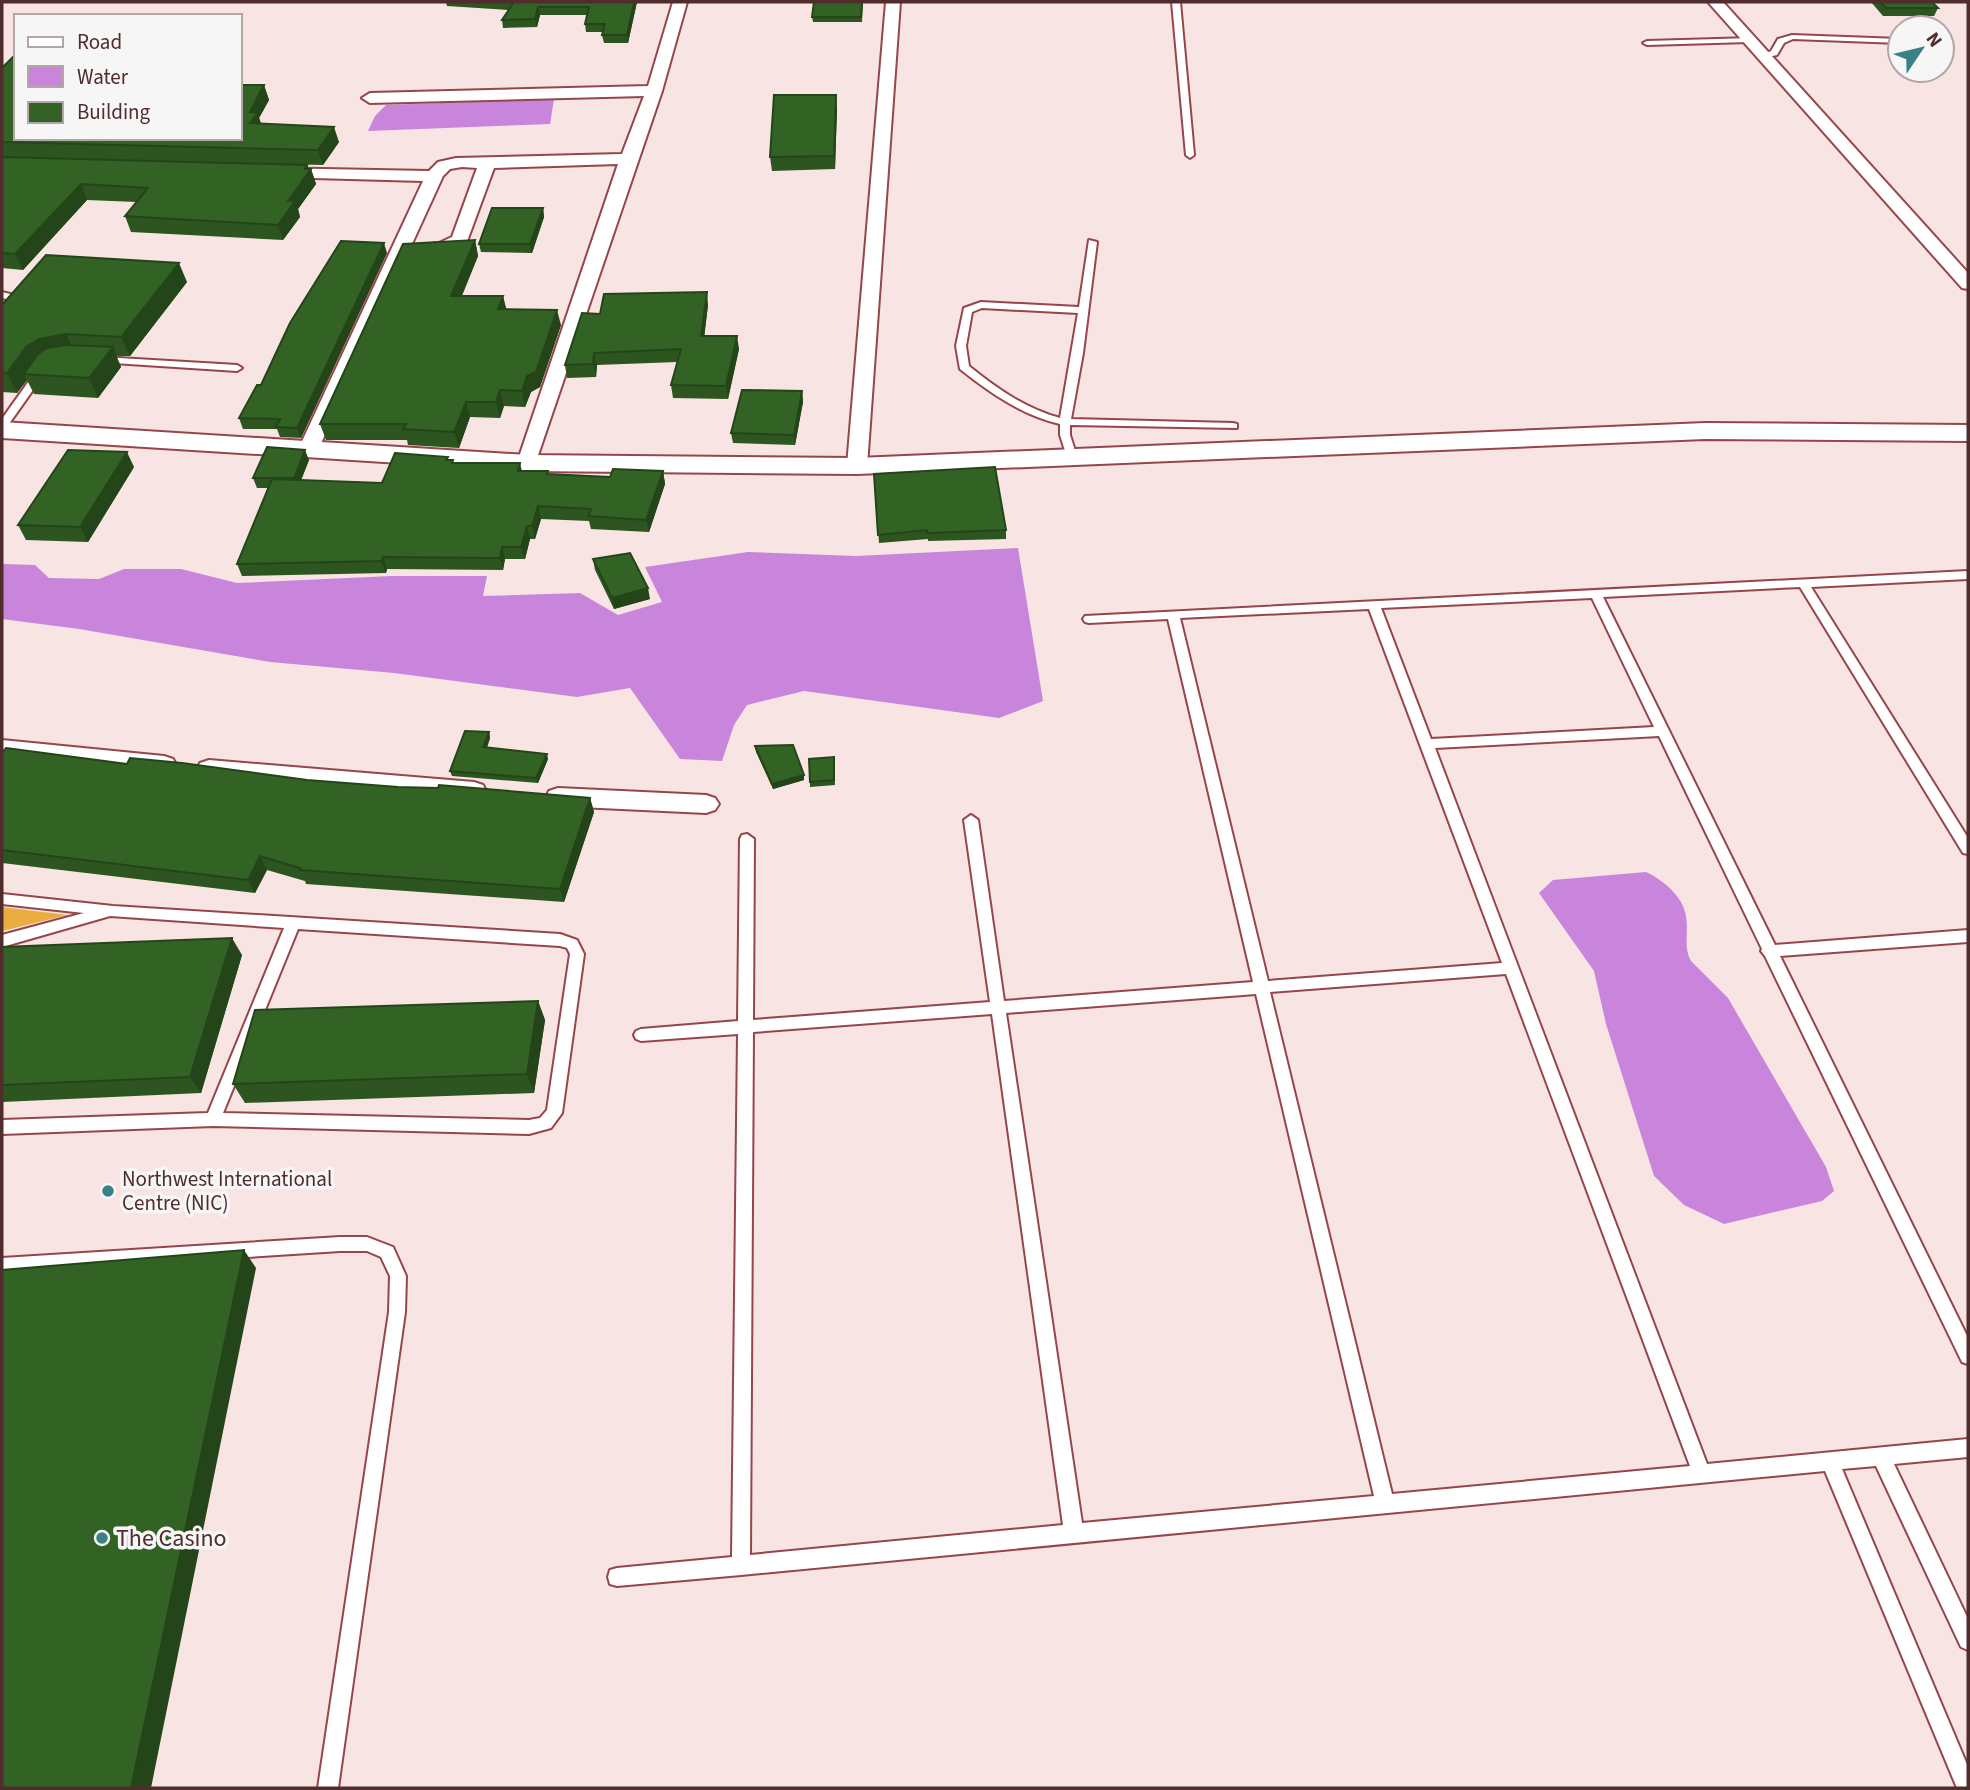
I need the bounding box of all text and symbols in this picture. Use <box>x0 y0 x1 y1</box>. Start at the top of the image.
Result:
legend <box>14 14 242 140</box>
north arrow <box>1886 14 1956 84</box>
text: Road <box>77 27 122 57</box>
text: N <box>1919 27 1948 53</box>
text: Water <box>77 62 129 92</box>
text: Building <box>77 97 151 127</box>
place label: Northwest International Centre (NIC) <box>122 1164 332 1218</box>
marker: Northwest International Centre (NIC) <box>100 1183 116 1199</box>
place label: The Casino <box>116 1521 227 1556</box>
marker: The Casino <box>94 1530 110 1546</box>

